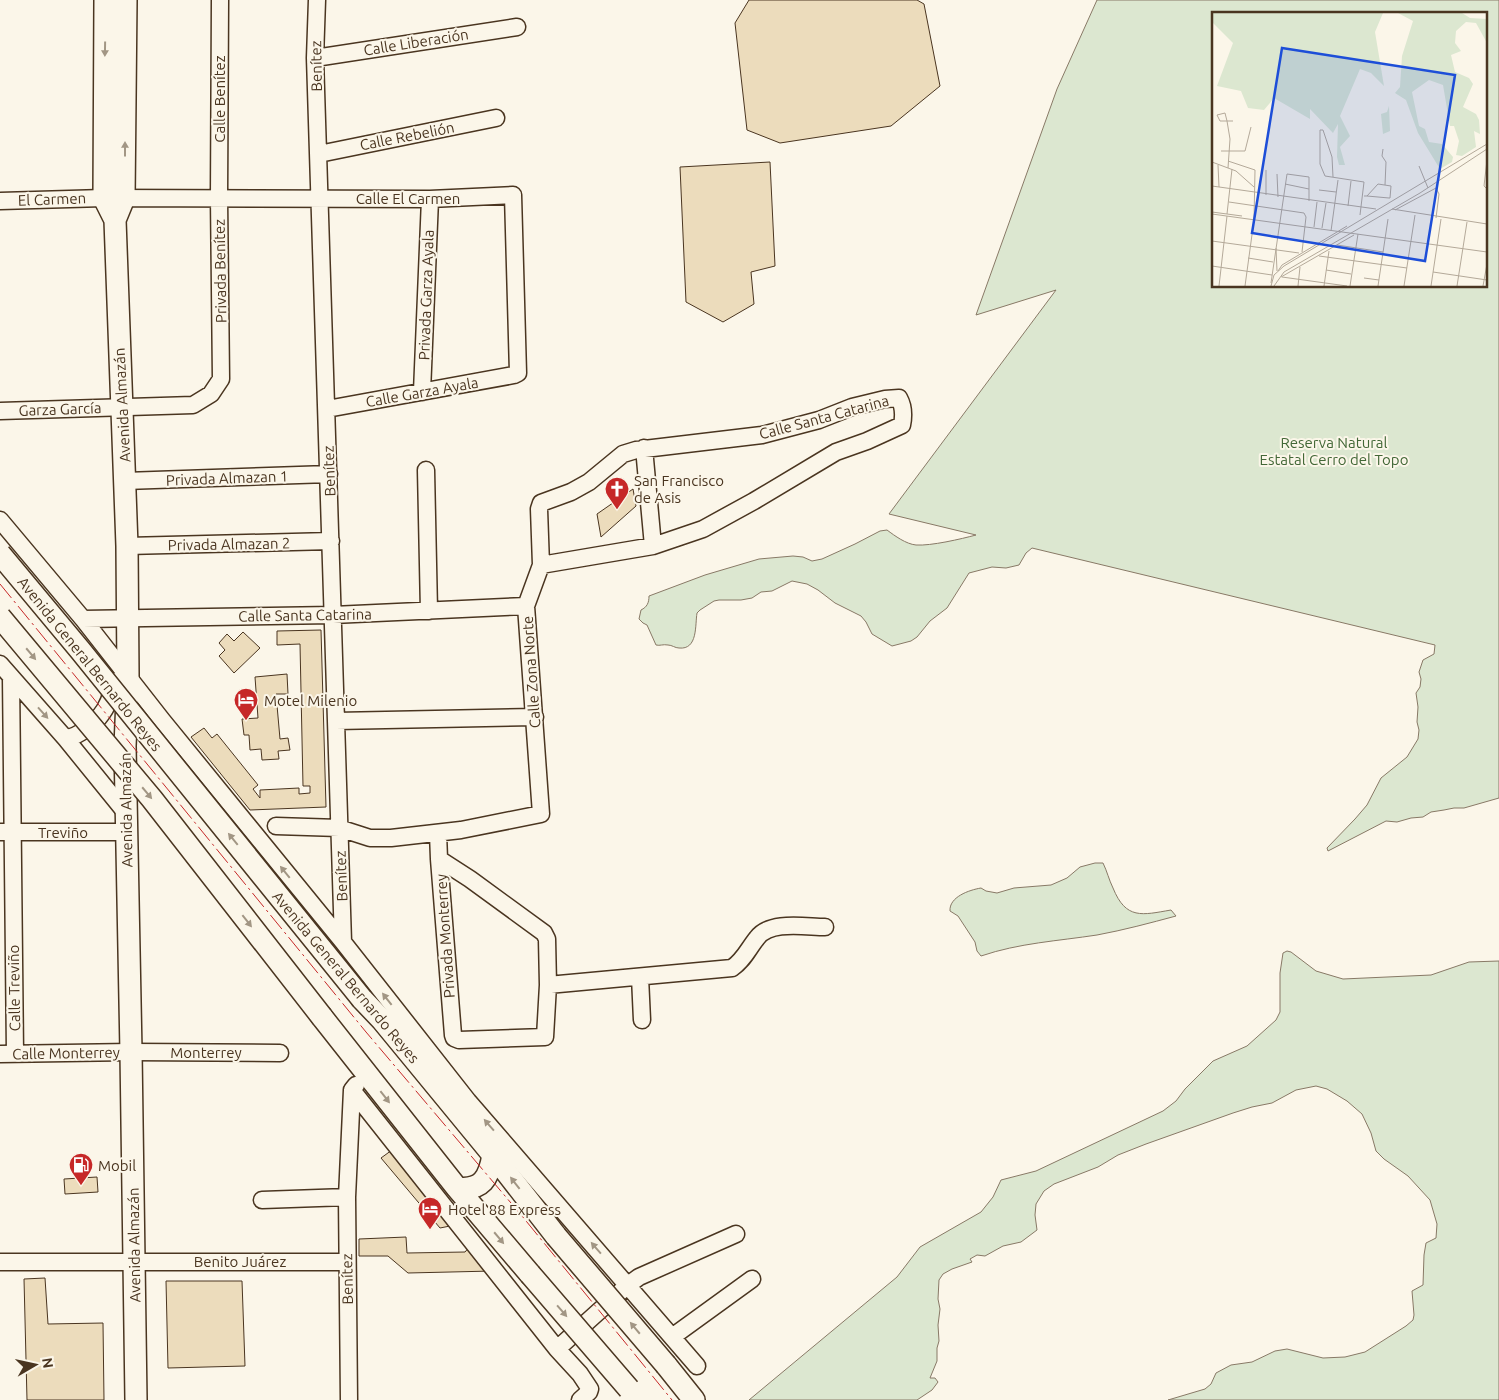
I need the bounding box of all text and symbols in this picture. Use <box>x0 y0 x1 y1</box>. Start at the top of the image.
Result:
inset map <box>1212 12 1486 288</box>
street label: Calle Liberación <box>362 25 470 59</box>
street label: Benítez <box>307 40 325 92</box>
one-way arrow <box>101 41 109 57</box>
street label: Calle Benítez <box>211 55 228 143</box>
street label: Calle Rebelión <box>358 118 456 154</box>
one-way arrow <box>121 141 129 157</box>
street label: El Carmen <box>18 189 86 209</box>
street label: Calle El Carmen <box>356 190 460 207</box>
street label: Privada Benítez <box>211 219 229 323</box>
street label: Privada Garza Ayala <box>415 229 437 361</box>
street label: Avenida Almazán <box>111 347 133 463</box>
street label: Calle Garza Ayala <box>364 374 480 410</box>
street label: Calle Santa Catarina <box>757 391 891 443</box>
street label: Garza García <box>18 399 102 419</box>
park label: Reserva Natural Estatal Cerro del Topo <box>1260 434 1408 468</box>
street label: Benítez <box>320 445 338 497</box>
street label: Privada Almazan 1 <box>165 467 289 489</box>
place label: San Francisco de Asis <box>634 472 724 506</box>
church icon: San Francisco de Asis <box>604 476 630 510</box>
street label: Privada Almazan 2 <box>168 534 290 554</box>
street label: Avenida General Bernardo Reyes <box>14 574 166 754</box>
street label: Calle Santa Catarina <box>238 605 372 625</box>
street label: Calle Zona Norte <box>519 615 543 729</box>
one-way arrow <box>26 648 37 661</box>
hotel icon: Motel Milenio <box>233 687 259 721</box>
place label: Motel Milenio <box>264 692 357 709</box>
one-way arrow <box>37 707 49 719</box>
street label: Avenida Almazán <box>116 752 136 868</box>
one-way arrow <box>141 786 152 799</box>
street label: Treviño <box>38 824 88 841</box>
one-way arrow <box>227 833 238 846</box>
street label: Benítez <box>332 850 350 902</box>
one-way arrow <box>280 866 291 879</box>
street label: Privada Monterrey <box>432 873 458 999</box>
street label: Avenida General Bernardo Reyes <box>269 888 423 1066</box>
one-way arrow <box>241 914 252 927</box>
street label: Calle Treviño <box>5 945 23 1031</box>
one-way arrow <box>382 993 393 1006</box>
street label: Calle Monterrey <box>12 1044 120 1062</box>
street label: Monterrey <box>170 1044 242 1061</box>
one-way arrow <box>380 1090 391 1103</box>
one-way arrow <box>484 1119 495 1132</box>
fuel station icon: Mobil <box>68 1152 94 1186</box>
place label: Mobil <box>98 1157 136 1174</box>
one-way arrow <box>510 1177 521 1190</box>
street label: Avenida Almazán <box>124 1187 144 1303</box>
hotel icon: Hotel 88 Express <box>417 1196 443 1230</box>
place label: Hotel 88 Express <box>448 1201 561 1218</box>
one-way arrow <box>494 1232 505 1245</box>
one-way arrow <box>591 1242 602 1254</box>
street label: Benito Juárez <box>194 1253 286 1270</box>
street label: Benítez <box>338 1253 356 1305</box>
one-way arrow <box>556 1304 567 1317</box>
one-way arrow <box>629 1322 640 1335</box>
north arrow <box>10 1340 60 1390</box>
text: N <box>39 1357 57 1369</box>

